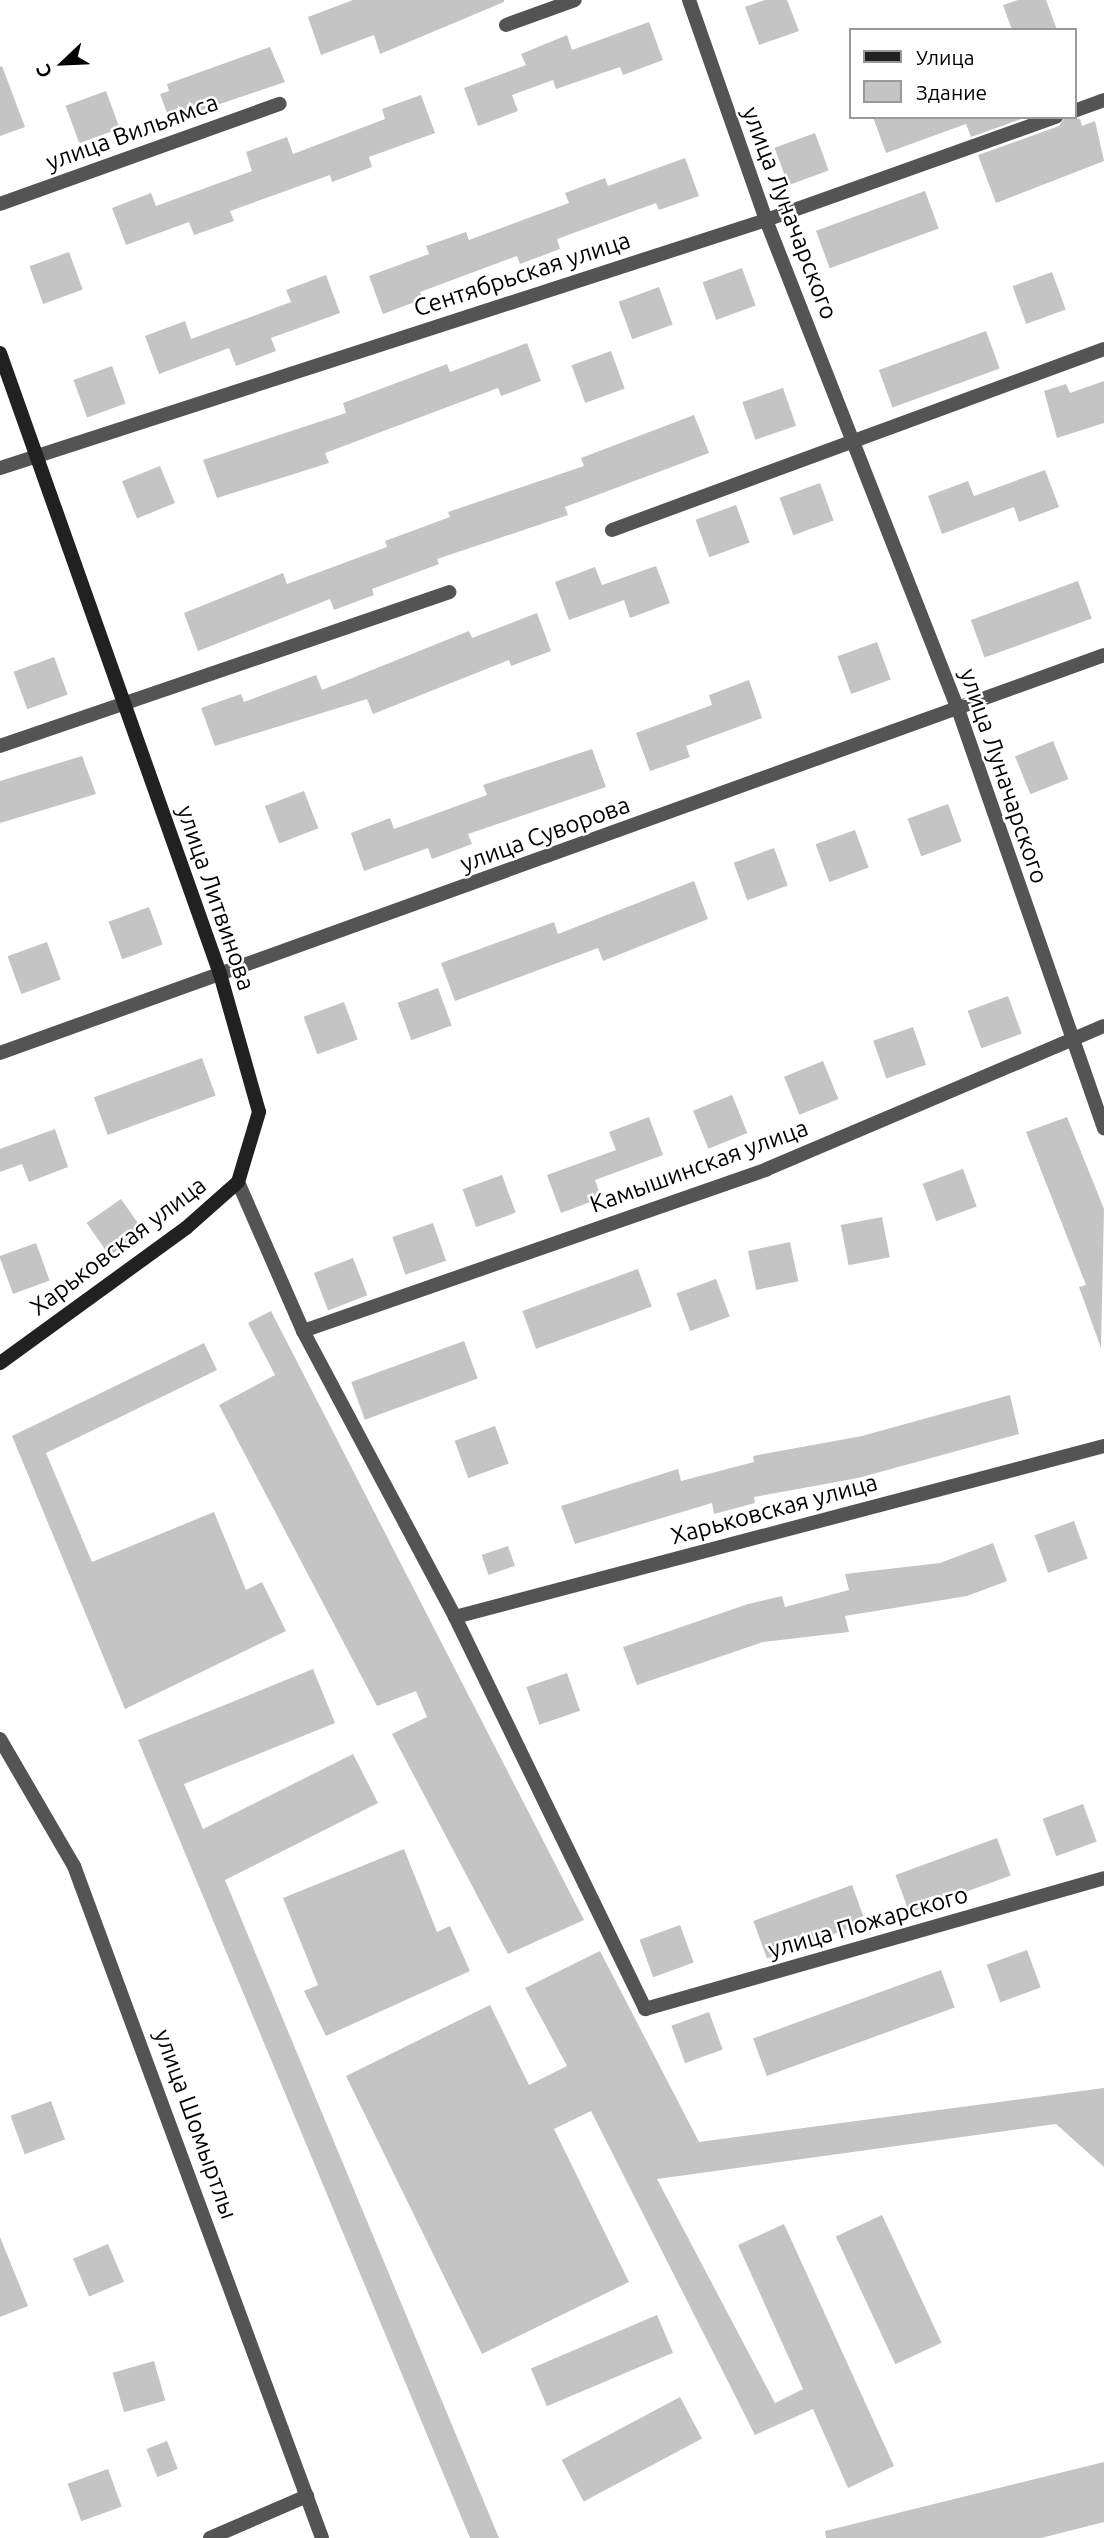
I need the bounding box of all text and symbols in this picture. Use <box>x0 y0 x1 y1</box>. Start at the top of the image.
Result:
north arrow <box>28 28 98 98</box>
legend <box>848 28 1076 119</box>
text: Улица <box>916 45 974 69</box>
text: С <box>31 61 56 81</box>
text: Здание <box>916 80 987 104</box>
street label: улица Вильямса <box>42 88 222 176</box>
street label: улица Луначарского <box>736 103 844 323</box>
street label: Сентябрьская улица <box>410 225 634 323</box>
street label: улица Луначарского <box>954 665 1054 887</box>
street label: улица Суворова <box>456 790 634 878</box>
street label: улица Литвинова <box>171 802 261 994</box>
street label: Камышинская улица <box>586 1113 812 1219</box>
street label: Харьковская улица <box>24 1171 212 1321</box>
street label: Харьковская улица <box>668 1468 880 1550</box>
street label: улица Пожарского <box>765 1880 971 1964</box>
street label: улица Шомыртлы <box>148 2025 244 2223</box>

